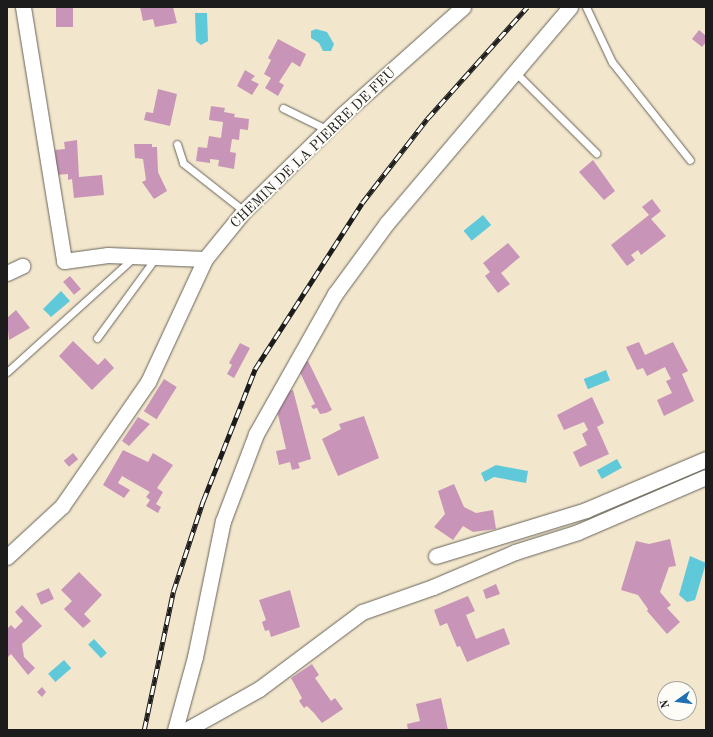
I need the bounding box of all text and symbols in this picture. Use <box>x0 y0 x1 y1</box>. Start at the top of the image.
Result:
street label: CHEMIN DE LA PIERRE DE FEU <box>227 64 399 232</box>
north arrow <box>657 681 697 721</box>
text: N <box>659 698 672 709</box>

